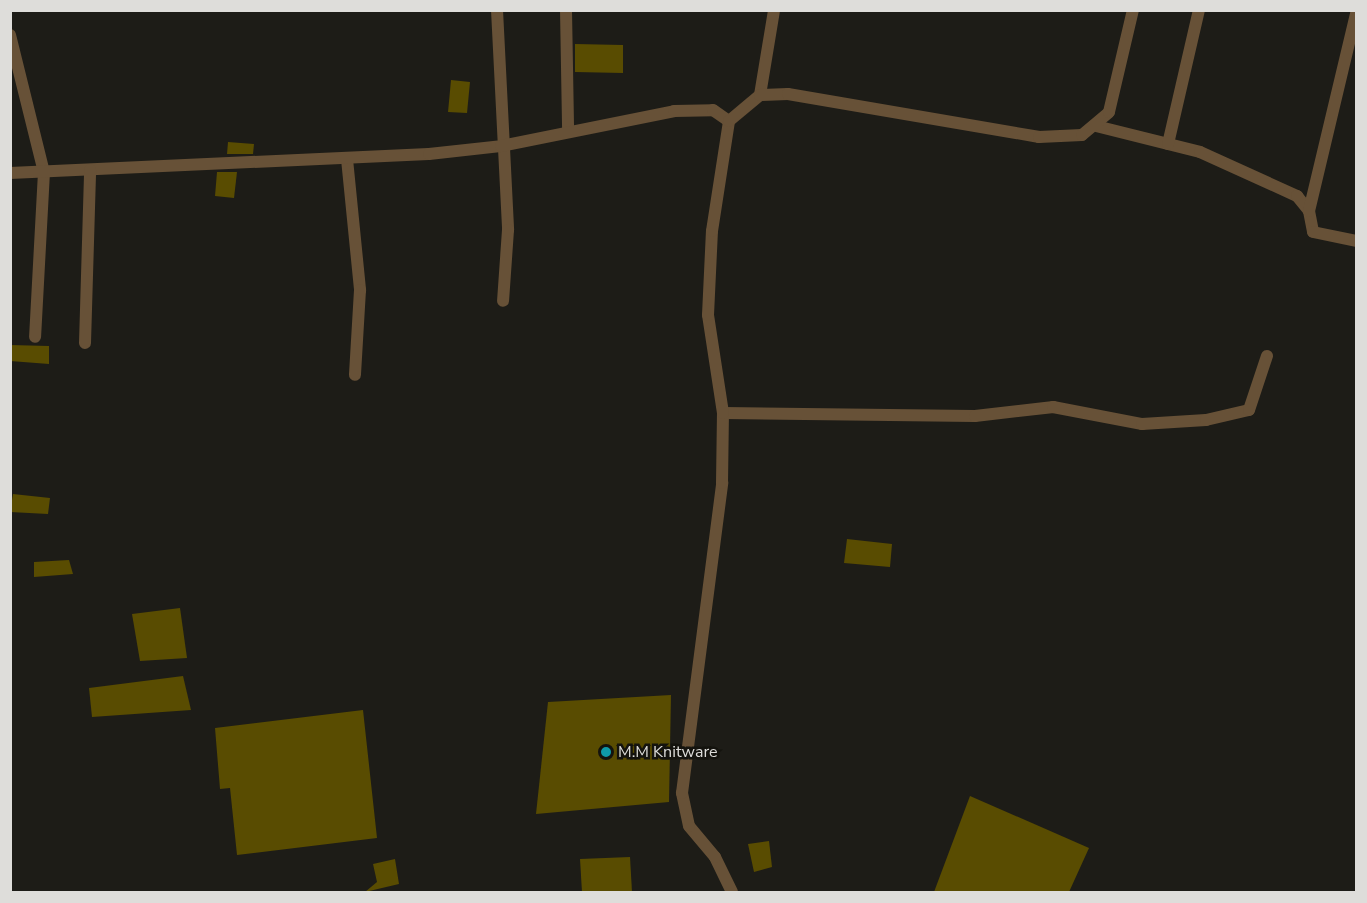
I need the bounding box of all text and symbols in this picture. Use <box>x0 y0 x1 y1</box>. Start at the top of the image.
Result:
place label: M.M Knitware <box>618 742 718 762</box>
marker: M.M Knitware <box>599 745 613 759</box>

